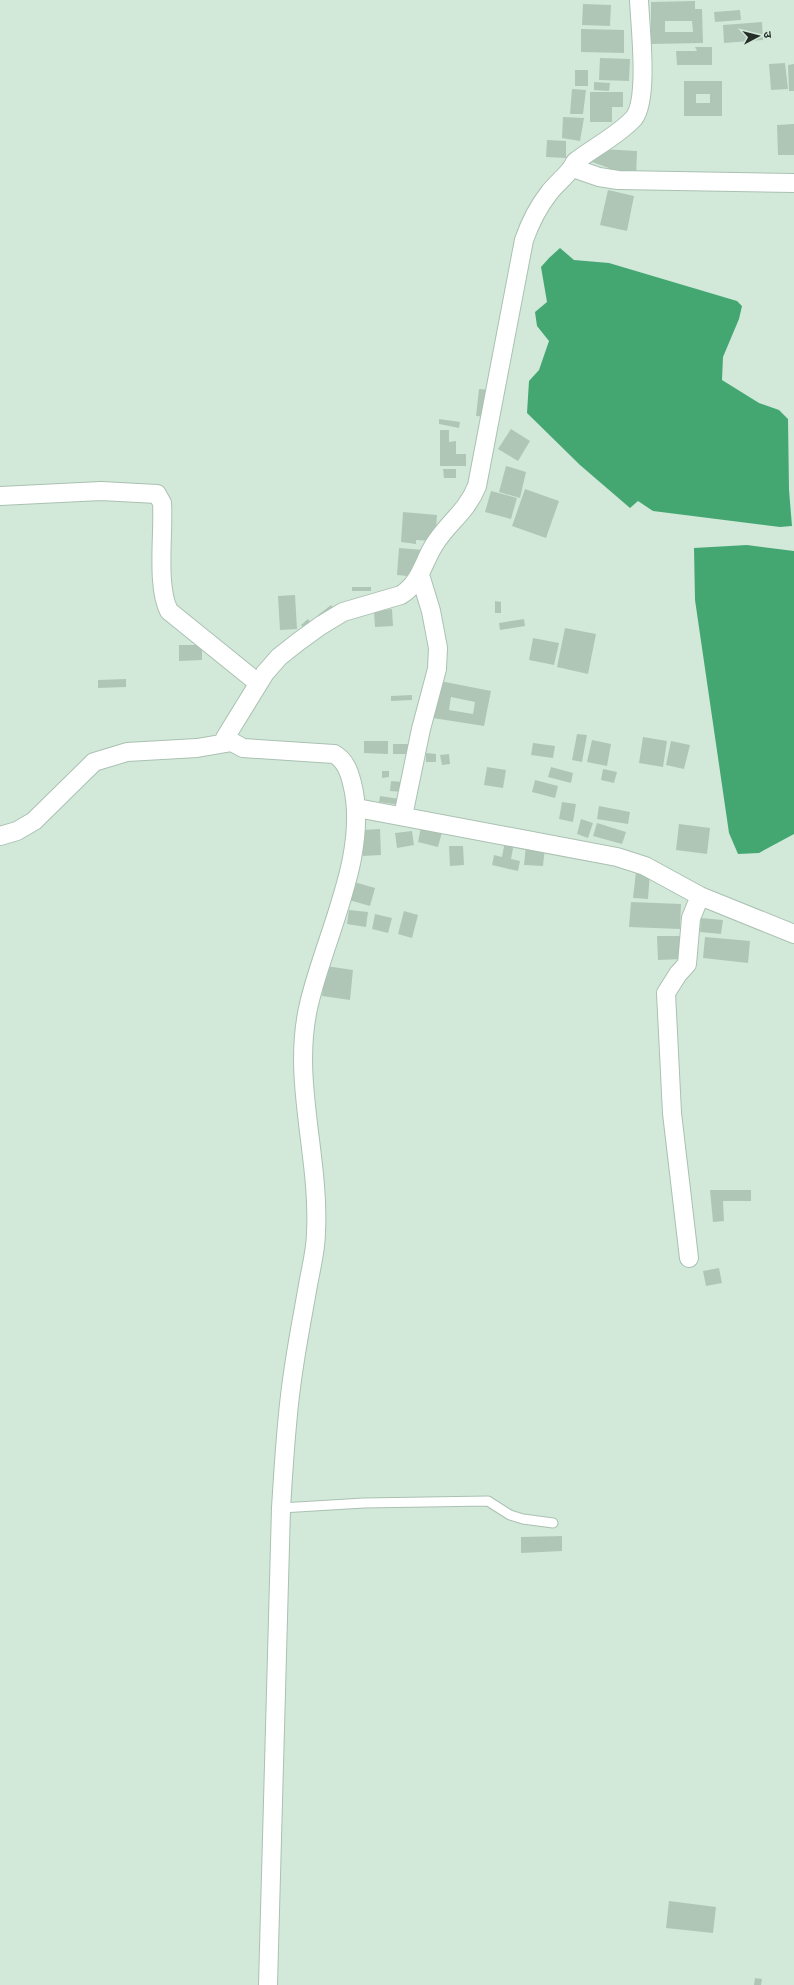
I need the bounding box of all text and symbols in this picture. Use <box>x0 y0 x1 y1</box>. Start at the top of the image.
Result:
north arrow <box>738 16 778 56</box>
text: उ <box>761 31 774 39</box>

